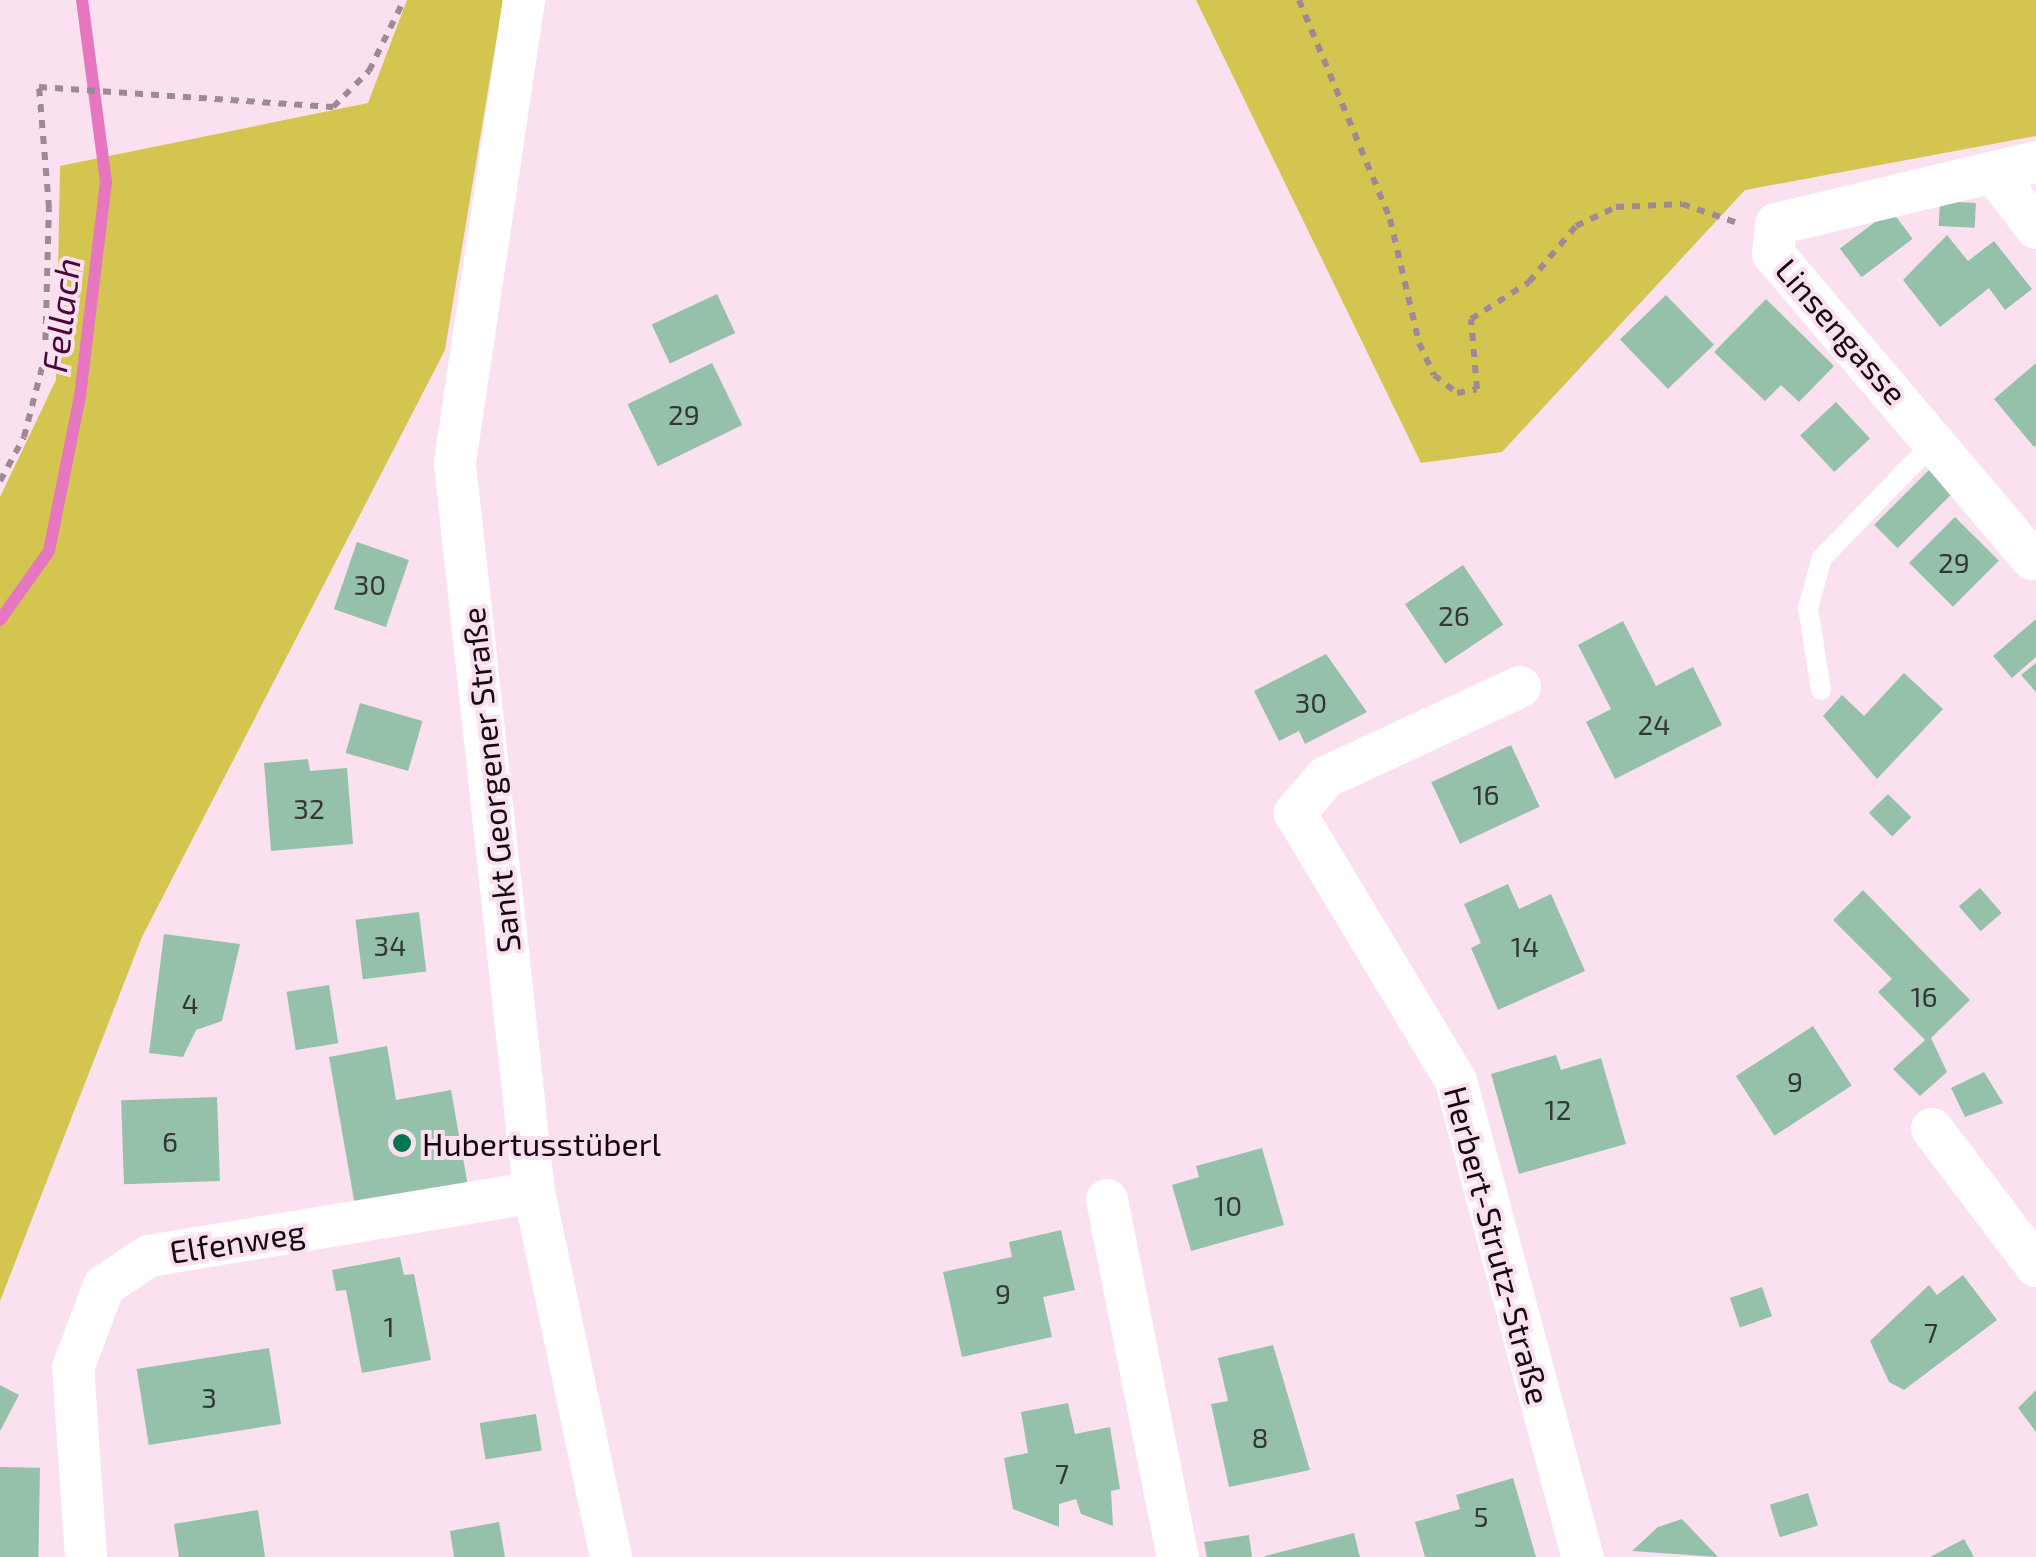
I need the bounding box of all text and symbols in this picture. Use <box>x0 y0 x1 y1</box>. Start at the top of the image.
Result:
street label: Linsengasse <box>1768 250 1916 412</box>
water label: Fellach <box>32 255 88 375</box>
house number: 29 <box>668 397 700 431</box>
house number: 29 <box>1938 545 1970 579</box>
house number: 30 <box>354 567 386 601</box>
house number: 26 <box>1438 598 1470 632</box>
street label: Sankt Georgener Straße <box>453 605 527 955</box>
house number: 30 <box>1295 685 1327 719</box>
house number: 24 <box>1638 707 1670 741</box>
house number: 16 <box>1472 777 1500 811</box>
house number: 32 <box>293 791 325 825</box>
house number: 34 <box>374 928 406 962</box>
house number: 14 <box>1511 929 1539 963</box>
house number: 16 <box>1910 979 1938 1013</box>
house number: 4 <box>181 986 199 1020</box>
house number: 9 <box>1787 1064 1803 1098</box>
street label: Herbert-Strutz-Straße <box>1437 1082 1559 1408</box>
house number: 12 <box>1545 1092 1571 1126</box>
house number: 6 <box>162 1124 178 1158</box>
place label: Hubertusstüberl <box>422 1124 661 1162</box>
marker: Hubertusstüberl <box>391 1132 413 1154</box>
house number: 10 <box>1214 1188 1242 1222</box>
street label: Elfenweg <box>167 1211 307 1271</box>
house number: 9 <box>995 1276 1011 1310</box>
house number: 1 <box>383 1309 395 1343</box>
house number: 7 <box>1924 1315 1938 1349</box>
house number: 3 <box>201 1380 217 1414</box>
house number: 8 <box>1252 1420 1268 1454</box>
house number: 7 <box>1055 1456 1069 1490</box>
house number: 5 <box>1473 1499 1489 1533</box>

